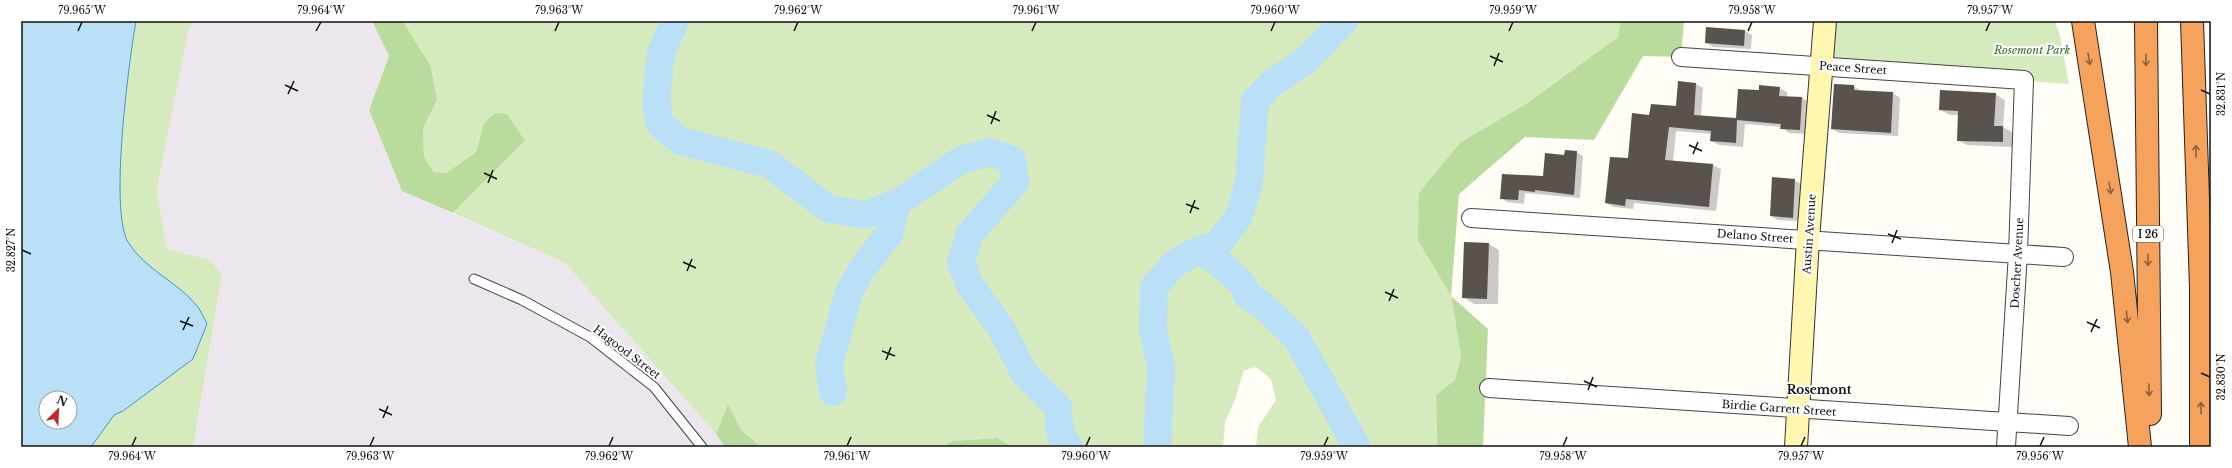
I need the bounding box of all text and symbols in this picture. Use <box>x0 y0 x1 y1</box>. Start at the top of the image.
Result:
text: 79.965°W <box>58 4 106 17</box>
text: 79.964°W <box>297 4 345 17</box>
text: 79.963°W <box>535 4 583 17</box>
text: 79.962°W <box>774 4 822 17</box>
text: 79.961°W <box>1013 4 1059 17</box>
text: 79.960°W <box>1250 4 1300 17</box>
text: 79.959°W <box>1489 4 1537 17</box>
text: 79.958°W <box>1728 4 1776 17</box>
text: 79.957°W <box>1967 4 2013 17</box>
park label: Rosemont Park <box>1993 43 2070 57</box>
one-way arrow <box>2085 53 2093 66</box>
one-way arrow <box>2142 53 2150 66</box>
street label: Peace Street <box>1819 59 1888 77</box>
text: 32.831°N <box>2215 72 2228 116</box>
one-way arrow <box>2193 145 2200 158</box>
one-way arrow <box>2106 181 2114 194</box>
street label: Austin Avenue <box>1799 193 1819 276</box>
street label: Doscher Avenue <box>2008 217 2026 309</box>
street label: Delano Street <box>1716 226 1795 246</box>
road number: I 26 <box>2133 226 2163 242</box>
text: 32.827°N <box>5 228 18 272</box>
one-way arrow <box>2144 253 2152 266</box>
one-way arrow <box>2124 310 2131 323</box>
street label: Hagood Street <box>590 322 664 382</box>
text: 32.830°N <box>2215 354 2228 400</box>
district label: Rosemont <box>1787 382 1852 397</box>
one-way arrow <box>2146 383 2153 396</box>
north arrow <box>38 390 78 430</box>
text: N <box>54 392 70 410</box>
street label: Birdie Garrett Street <box>1721 397 1838 419</box>
one-way arrow <box>2197 402 2205 415</box>
text: 79.964°W <box>108 450 156 463</box>
text: 79.963°W <box>346 450 394 463</box>
text: 79.962°W <box>585 450 633 463</box>
text: 79.961°W <box>824 450 870 463</box>
text: 79.960°W <box>1061 450 1111 463</box>
text: 79.959°W <box>1300 450 1348 463</box>
text: 79.958°W <box>1539 450 1587 463</box>
text: 79.957°W <box>1778 450 1824 463</box>
text: 79.956°W <box>2016 450 2064 463</box>

